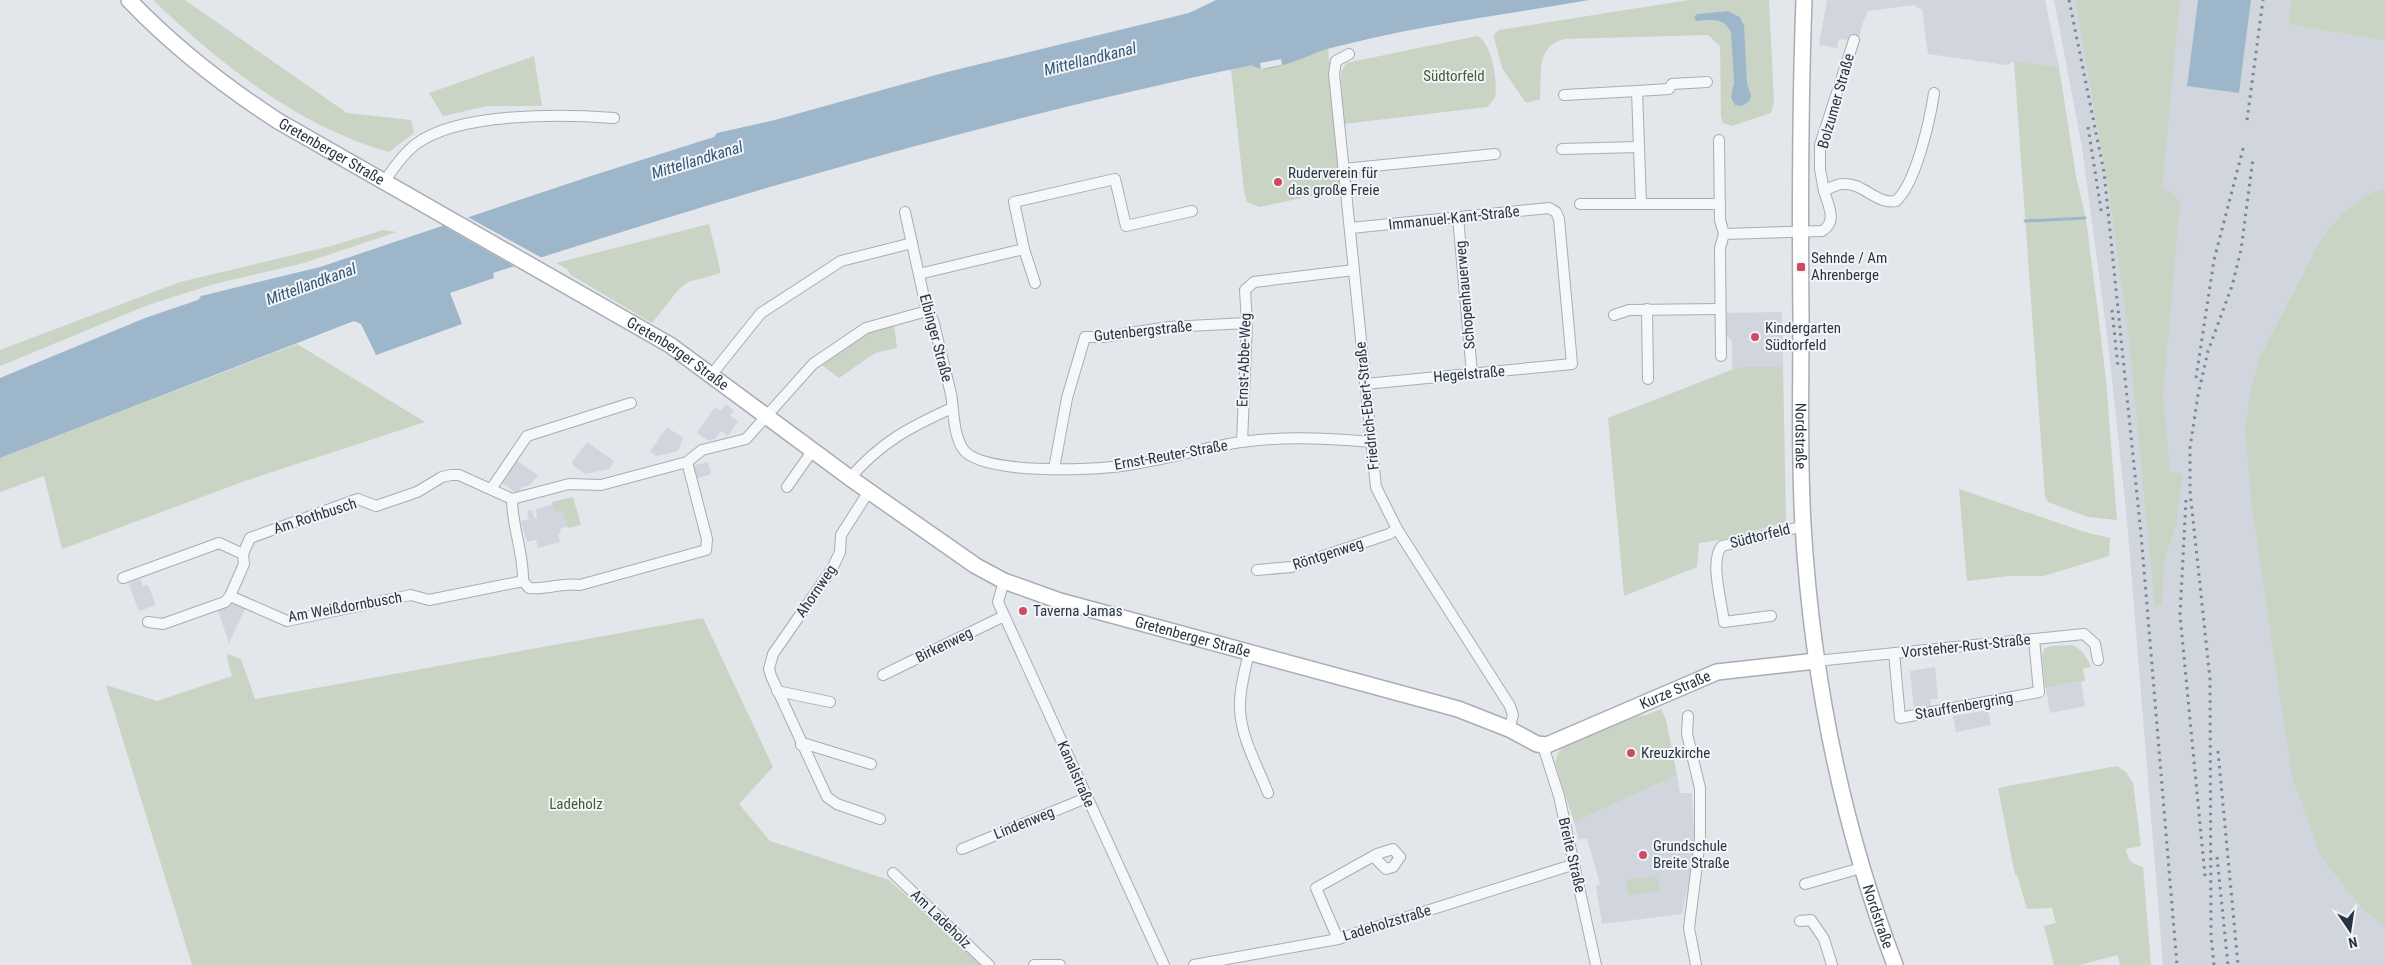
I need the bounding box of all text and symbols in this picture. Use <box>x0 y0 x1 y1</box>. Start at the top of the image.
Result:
water label: Mittellandkanal <box>1042 38 1139 80</box>
street label: Bolzumer Straße <box>1814 51 1858 151</box>
park label: Südtorfeld <box>1423 67 1485 85</box>
street label: Gretenberger Straße <box>275 114 388 189</box>
water label: Mittellandkanal <box>649 137 745 183</box>
place label: Ruderverein für das große Freie <box>1288 164 1380 199</box>
marker: Ruderverein für das große Freie <box>1272 176 1284 188</box>
street label: Immanuel-Kant-Straße <box>1388 202 1520 234</box>
street label: Schopenhauerweg <box>1451 240 1479 350</box>
place label: Sehnde / Am Ahrenberge <box>1811 249 1887 284</box>
water label: Mittellandkanal <box>263 259 359 309</box>
marker: Sehnde / Am Ahrenberge <box>1795 261 1807 273</box>
street label: Elbinger Straße <box>916 292 956 384</box>
street label: Gretenberger Straße <box>624 313 732 394</box>
street label: Ernst-Abbe-Weg <box>1233 313 1255 407</box>
street label: Gutenbergstraße <box>1093 317 1193 345</box>
place label: Kindergarten Südtorfeld <box>1765 319 1841 354</box>
marker: Kindergarten Südtorfeld <box>1749 331 1761 343</box>
street label: Friedrich-Ebert-Straße <box>1351 341 1383 471</box>
street label: Hegelstraße <box>1432 362 1506 386</box>
street label: Nordstraße <box>1791 403 1810 469</box>
street label: Ernst-Reuter-Straße <box>1113 436 1229 474</box>
street label: Am Rothbusch <box>271 494 359 538</box>
street label: Südtorfeld <box>1728 520 1792 552</box>
street label: Röntgenweg <box>1290 534 1366 574</box>
street label: Ahornweg <box>792 561 840 621</box>
street label: Am Weißdornbusch <box>287 588 403 626</box>
place label: Taverna Jamas <box>1033 602 1123 620</box>
marker: Taverna Jamas <box>1017 605 1029 617</box>
street label: Gretenberger Straße <box>1133 613 1252 661</box>
street label: Birkenweg <box>913 623 975 667</box>
street label: Vorsteher-Rust-Straße <box>1901 630 2031 662</box>
street label: Kurze Straße <box>1637 667 1713 713</box>
street label: Stauffenbergring <box>1914 689 2014 723</box>
street label: Kanalstraße <box>1053 738 1099 810</box>
place label: Kreuzkirche <box>1641 744 1710 762</box>
marker: Kreuzkirche <box>1625 747 1637 759</box>
park label: Ladeholz <box>549 795 603 813</box>
street label: Lindenweg <box>991 803 1057 843</box>
street label: Breite Straße <box>1555 816 1589 894</box>
place label: Grundschule Breite Straße <box>1653 837 1730 872</box>
marker: Grundschule Breite Straße <box>1637 849 1649 861</box>
street label: Nordstraße <box>1859 882 1897 951</box>
street label: Am Ladeholz <box>907 886 975 952</box>
street label: Ladeholzstraße <box>1341 901 1433 945</box>
north arrow <box>2325 905 2375 955</box>
text: N <box>2347 934 2359 951</box>

